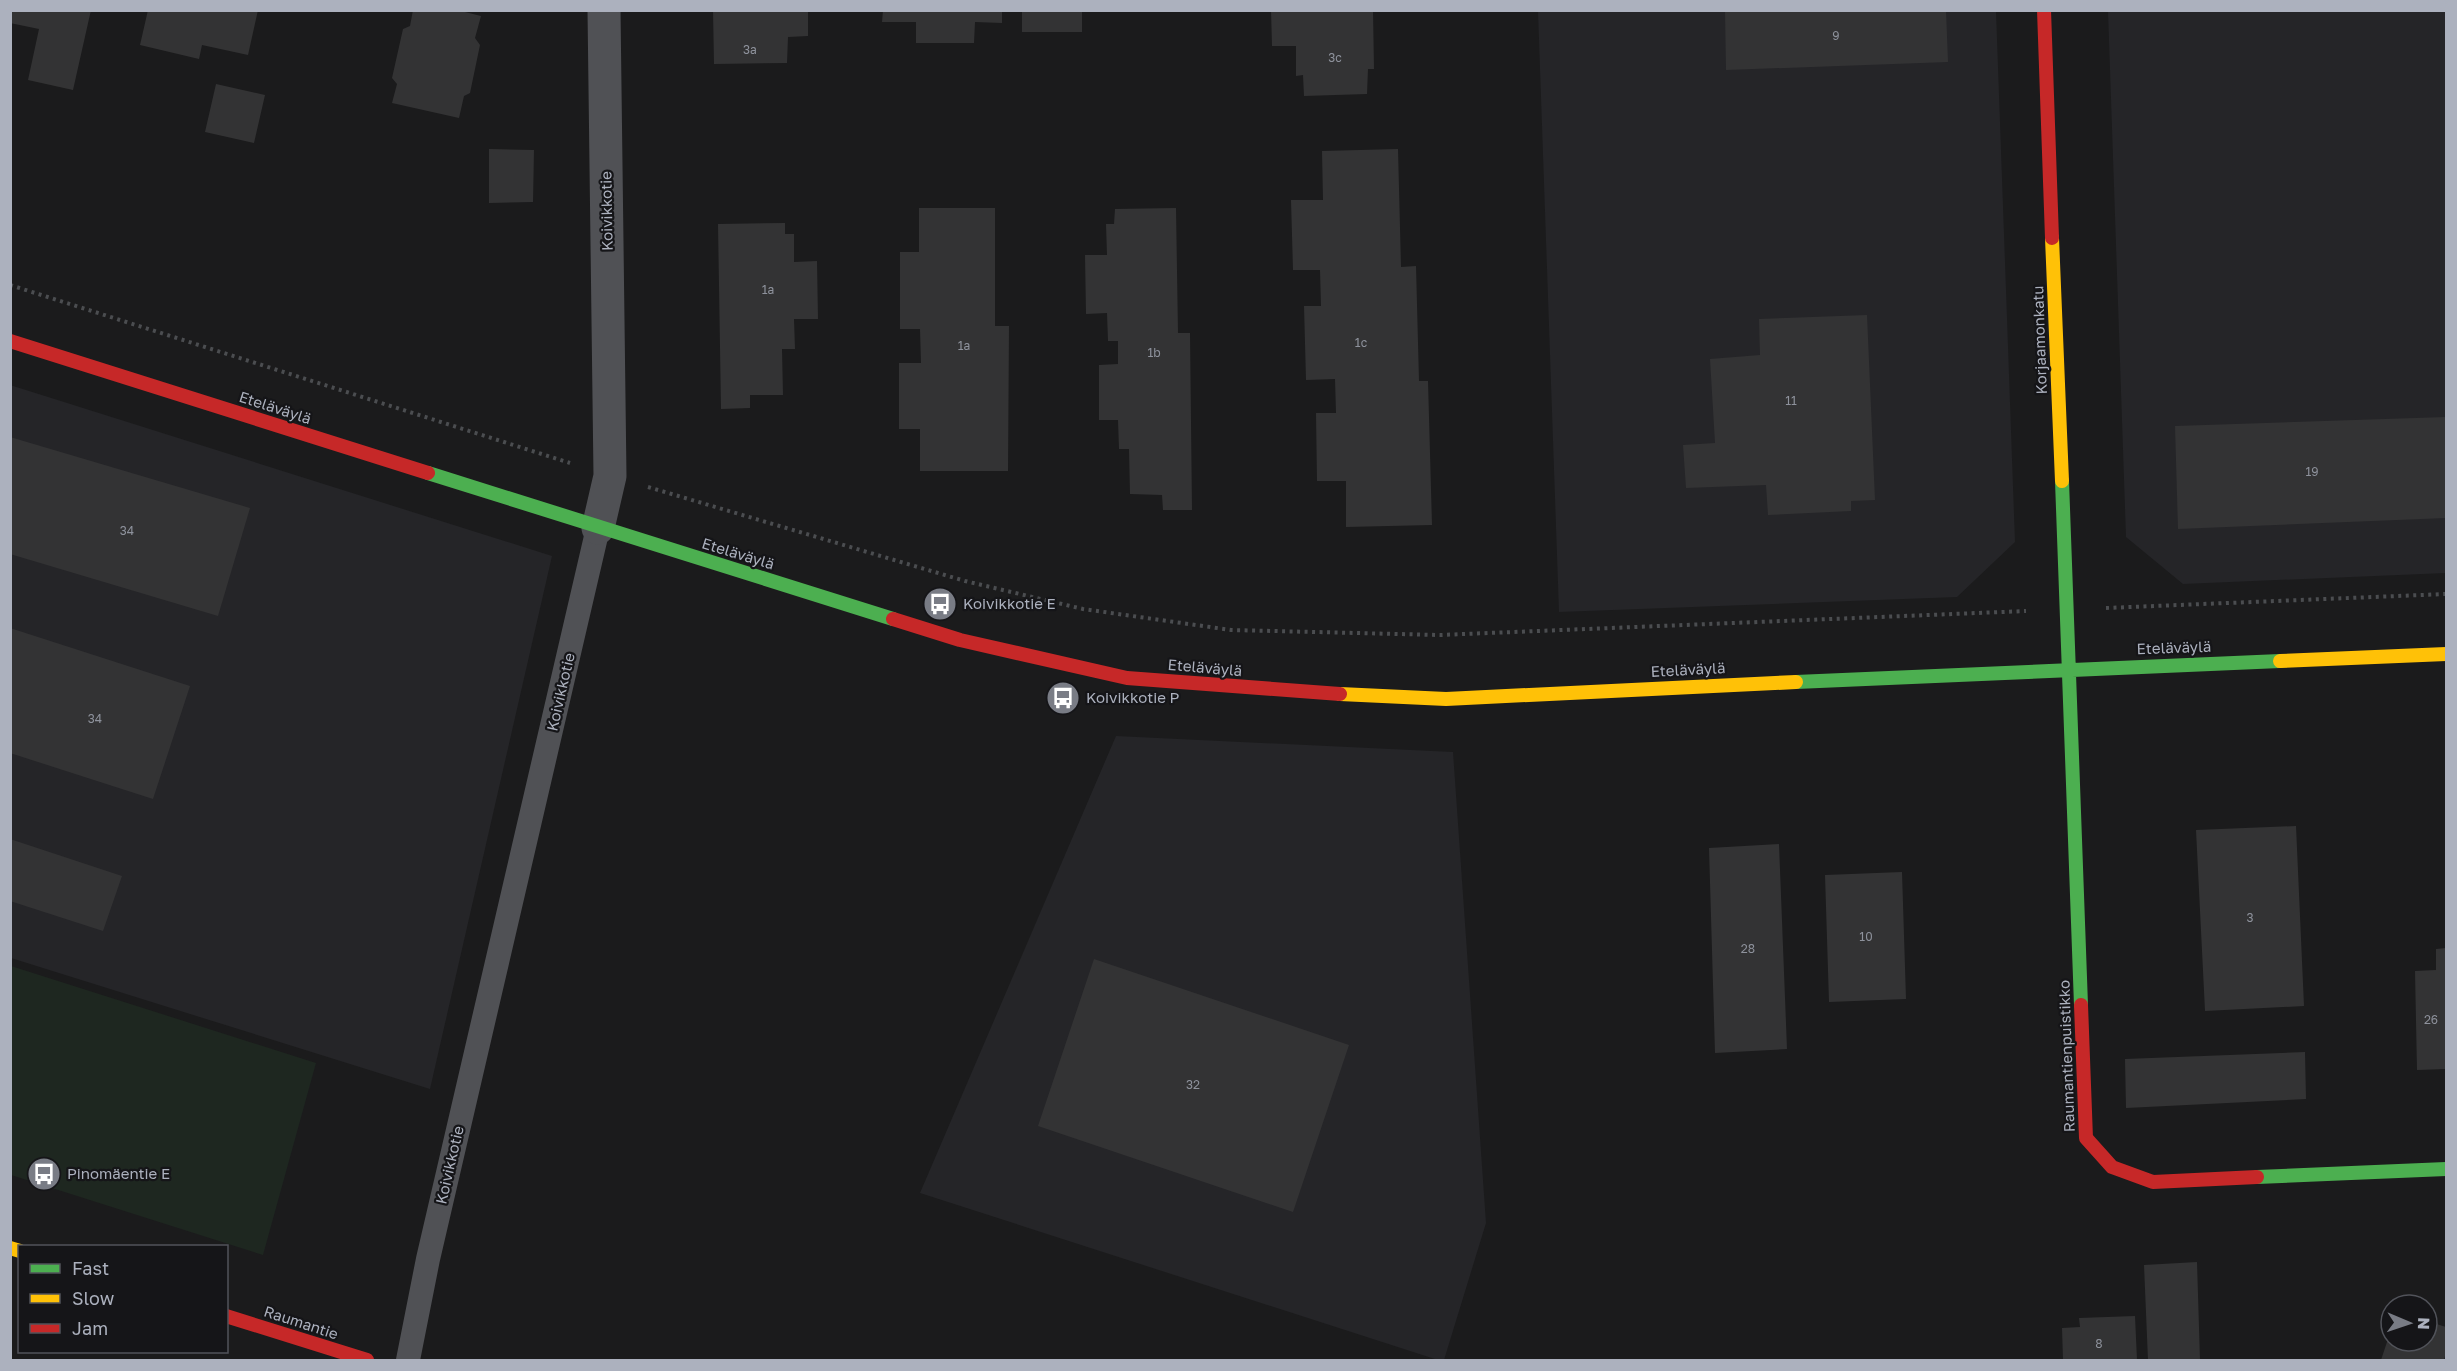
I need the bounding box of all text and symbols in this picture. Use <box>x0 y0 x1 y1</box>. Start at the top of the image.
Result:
house number: 9 <box>1832 28 1840 43</box>
house number: 3a <box>743 42 757 57</box>
house number: 3c <box>1328 50 1342 65</box>
street label: Koivikkotie <box>596 171 616 251</box>
house number: 1a <box>762 282 774 297</box>
street label: Korjaamonkatu <box>2028 285 2050 395</box>
house number: 1c <box>1355 335 1368 350</box>
house number: 1a <box>958 338 970 353</box>
house number: 1b <box>1147 345 1161 360</box>
street label: Eteläväylä <box>237 387 314 427</box>
house number: 11 <box>1785 393 1797 408</box>
house number: 19 <box>2305 464 2319 479</box>
house number: 34 <box>120 523 134 538</box>
street label: Eteläväylä <box>700 534 777 573</box>
bus stop icon: Koivikkotie E <box>922 586 958 622</box>
place label: Koivikkotie E <box>963 594 1056 612</box>
street label: Eteläväylä <box>2136 637 2212 657</box>
street label: Koivikkotie <box>542 651 578 733</box>
street label: Eteläväylä <box>1167 655 1243 679</box>
street label: Eteläväylä <box>1650 658 1726 680</box>
bus stop icon: Koivikkotie P <box>1045 680 1081 716</box>
place label: Koivikkotie P <box>1086 688 1180 706</box>
house number: 34 <box>88 711 102 726</box>
house number: 3 <box>2246 910 2254 925</box>
house number: 10 <box>1859 929 1873 944</box>
house number: 28 <box>1741 941 1755 956</box>
street label: Raumantienpuistikko <box>2054 980 2078 1132</box>
house number: 26 <box>2424 1012 2438 1027</box>
house number: 32 <box>1186 1077 1200 1092</box>
street label: Koivikkotie <box>431 1124 467 1206</box>
bus stop icon: Pinomäentie E <box>26 1156 62 1192</box>
place label: Pinomäentie E <box>67 1164 170 1182</box>
legend <box>18 1245 228 1353</box>
text: Fast <box>72 1257 109 1279</box>
text: Slow <box>72 1287 115 1309</box>
north arrow <box>2379 1293 2439 1353</box>
street label: Raumantie <box>262 1302 341 1343</box>
text: Jam <box>72 1317 108 1339</box>
text: N <box>2414 1317 2434 1330</box>
house number: 8 <box>2095 1336 2103 1351</box>

